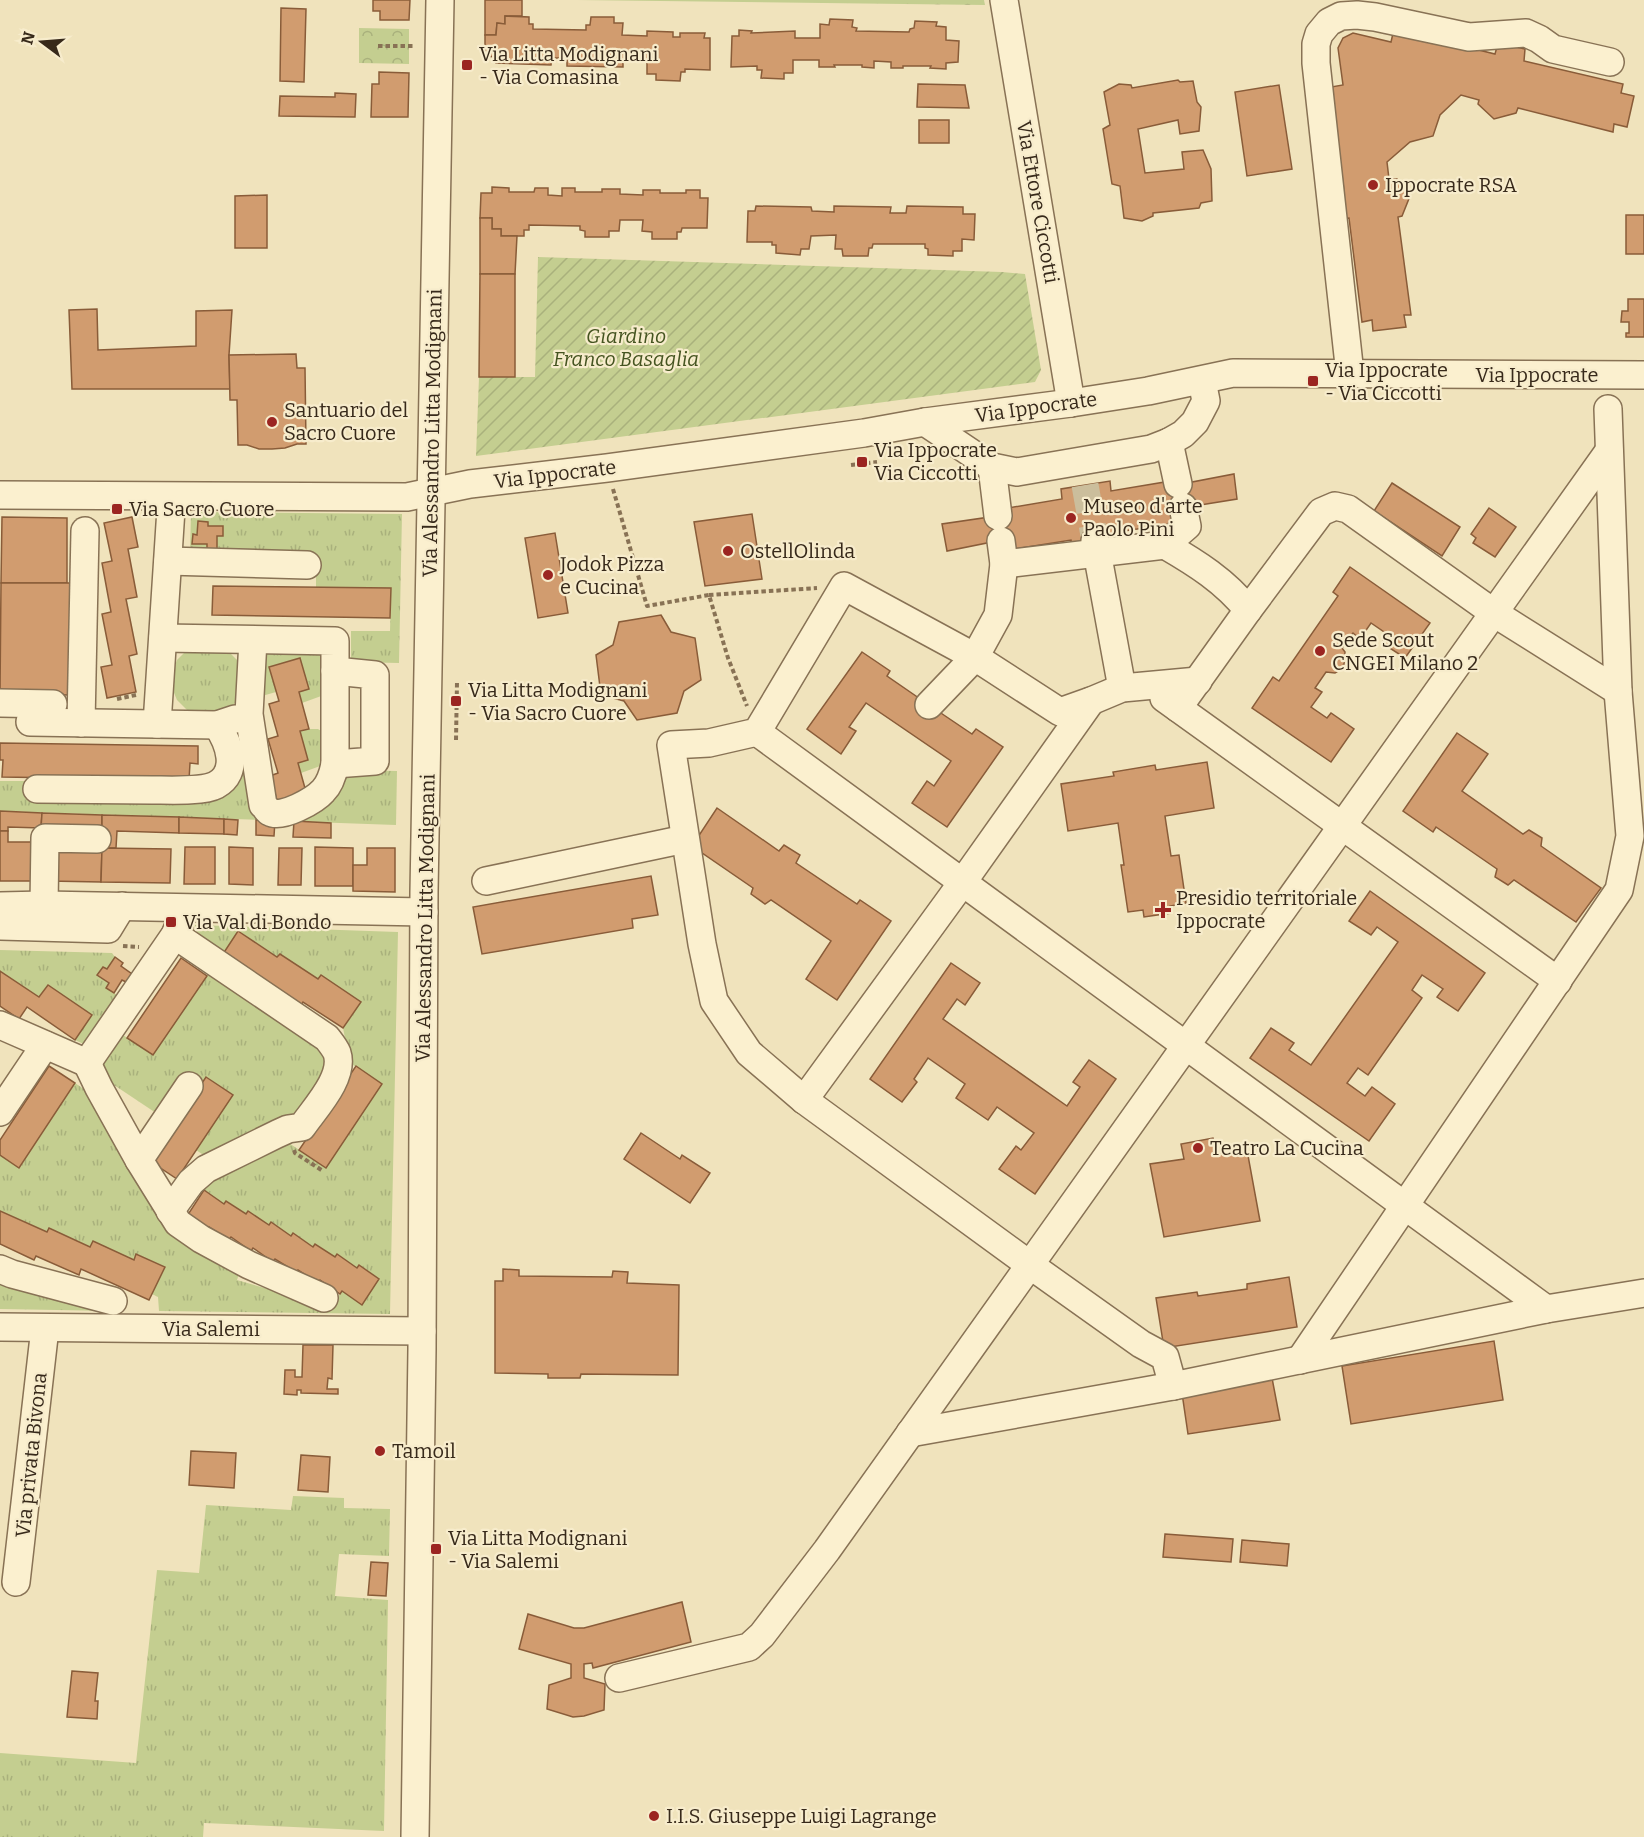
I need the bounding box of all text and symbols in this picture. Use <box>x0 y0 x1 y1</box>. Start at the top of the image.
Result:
north arrow <box>12 12 72 72</box>
text: N <box>17 29 39 47</box>
place label: Via Litta Modignani - Via Comasina <box>479 42 658 89</box>
marker: Via Litta Modignani - Via Comasina <box>460 58 474 72</box>
street label: Via Ettore Ciccotti <box>1012 119 1064 285</box>
place label: Ippocrate RSA <box>1385 173 1518 197</box>
marker: Ippocrate RSA <box>1366 178 1380 192</box>
street label: Via Alessandro Litta Modignani <box>417 289 447 577</box>
park label: Giardino Franco Basaglia <box>553 324 699 371</box>
place label: Via Ippocrate - Via Ciccotti <box>1325 358 1448 405</box>
street label: Via Ippocrate <box>1475 363 1599 387</box>
marker: Via Ippocrate - Via Ciccotti <box>1306 374 1320 388</box>
street label: Via Ippocrate <box>973 387 1099 427</box>
place label: Santuario del Sacro Cuore <box>284 398 409 445</box>
marker: Santuario del Sacro Cuore <box>265 415 279 429</box>
place label: Via Ippocrate Via Ciccotti <box>874 438 997 485</box>
street label: Via Ippocrate <box>492 455 618 493</box>
marker: Via Ippocrate Via Ciccotti <box>855 455 869 469</box>
place label: Museo d'arte Paolo Pini <box>1083 494 1203 541</box>
place label: Via Sacro Cuore <box>129 497 274 521</box>
marker: Via Sacro Cuore <box>110 502 124 516</box>
marker: Museo d'arte Paolo Pini <box>1064 511 1078 525</box>
place label: OstellOlinda <box>740 539 855 563</box>
marker: OstellOlinda <box>721 544 735 558</box>
place label: Jodok Pizza e Cucina <box>559 552 664 599</box>
marker: Jodok Pizza e Cucina <box>541 568 555 582</box>
place label: Sede Scout CNGEI Milano 2 <box>1332 628 1478 675</box>
marker: Sede Scout CNGEI Milano 2 <box>1313 644 1327 658</box>
place label: Via Litta Modignani - Via Sacro Cuore <box>468 678 647 725</box>
marker: Via Litta Modignani - Via Sacro Cuore <box>449 694 463 708</box>
street label: Via Alessandro Litta Modignani <box>410 774 440 1062</box>
place label: Presidio territoriale Ippocrate <box>1176 886 1357 933</box>
marker: Presidio territoriale Ippocrate <box>1154 901 1172 919</box>
place label: Via Val di Bondo <box>183 910 331 934</box>
marker: Via Val di Bondo <box>164 915 178 929</box>
place label: Teatro La Cucina <box>1210 1136 1364 1160</box>
marker: Teatro La Cucina <box>1191 1141 1205 1155</box>
street label: Via Salemi <box>162 1317 260 1341</box>
street label: Via privata Bivona <box>10 1371 52 1539</box>
place label: Tamoil <box>392 1439 456 1463</box>
marker: Tamoil <box>373 1444 387 1458</box>
place label: Via Litta Modignani - Via Salemi <box>448 1526 627 1573</box>
marker: Via Litta Modignani - Via Salemi <box>429 1542 443 1556</box>
place label: I.I.S. Giuseppe Luigi Lagrange <box>666 1804 937 1828</box>
marker: I.I.S. Giuseppe Luigi Lagrange <box>647 1809 661 1823</box>

